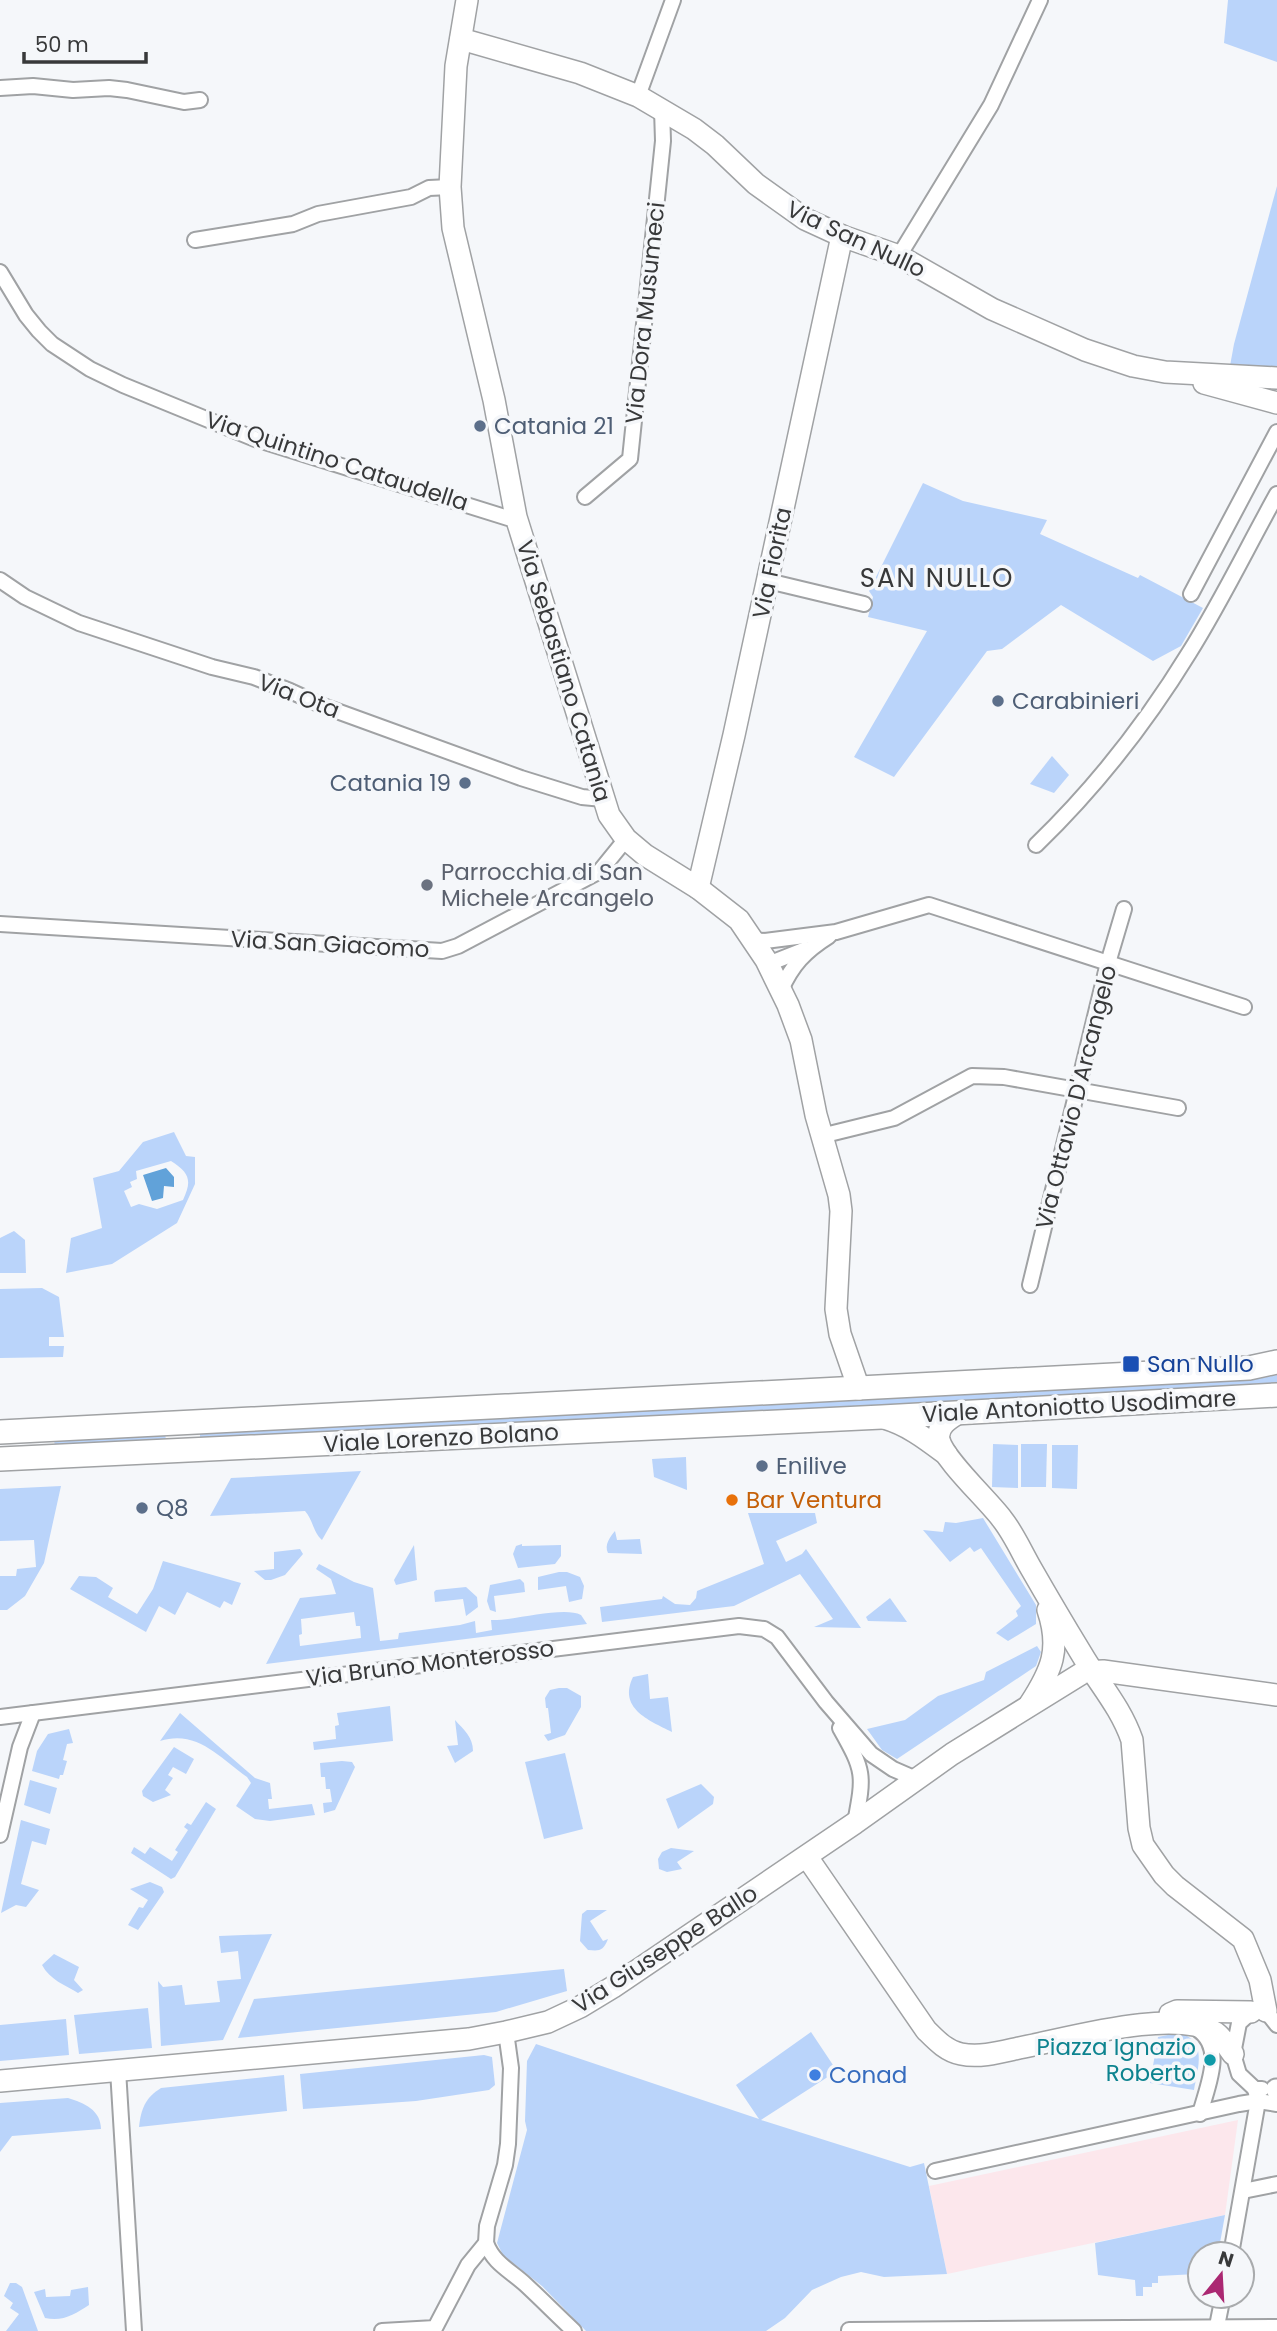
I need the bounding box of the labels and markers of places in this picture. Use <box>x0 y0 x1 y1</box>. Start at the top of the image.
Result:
place label: Catania 21 <box>494 410 614 442</box>
marker: Catania 21 <box>472 418 488 434</box>
place label: Carabinieri <box>1012 685 1140 717</box>
marker: Carabinieri <box>990 693 1006 709</box>
place label: Catania 19 <box>330 767 451 799</box>
marker: Catania 19 <box>457 775 473 791</box>
place label: Parrocchia di San Michele Arcangelo <box>441 856 654 914</box>
marker: Parrocchia di San Michele Arcangelo <box>419 877 435 893</box>
place label: San Nullo <box>1147 1348 1254 1380</box>
marker: San Nullo <box>1121 1354 1141 1374</box>
place label: Enilive <box>776 1450 847 1482</box>
marker: Enilive <box>754 1458 770 1474</box>
place label: Bar Ventura <box>746 1484 882 1516</box>
place label: Q8 <box>156 1492 189 1524</box>
marker: Bar Ventura <box>724 1492 740 1508</box>
marker: Q8 <box>134 1500 150 1516</box>
place label: Piazza Ignazio Roberto <box>1037 2031 1196 2089</box>
marker: Piazza Ignazio Roberto <box>1202 2052 1218 2068</box>
place label: Conad <box>829 2059 907 2091</box>
marker: Conad <box>807 2067 823 2083</box>

